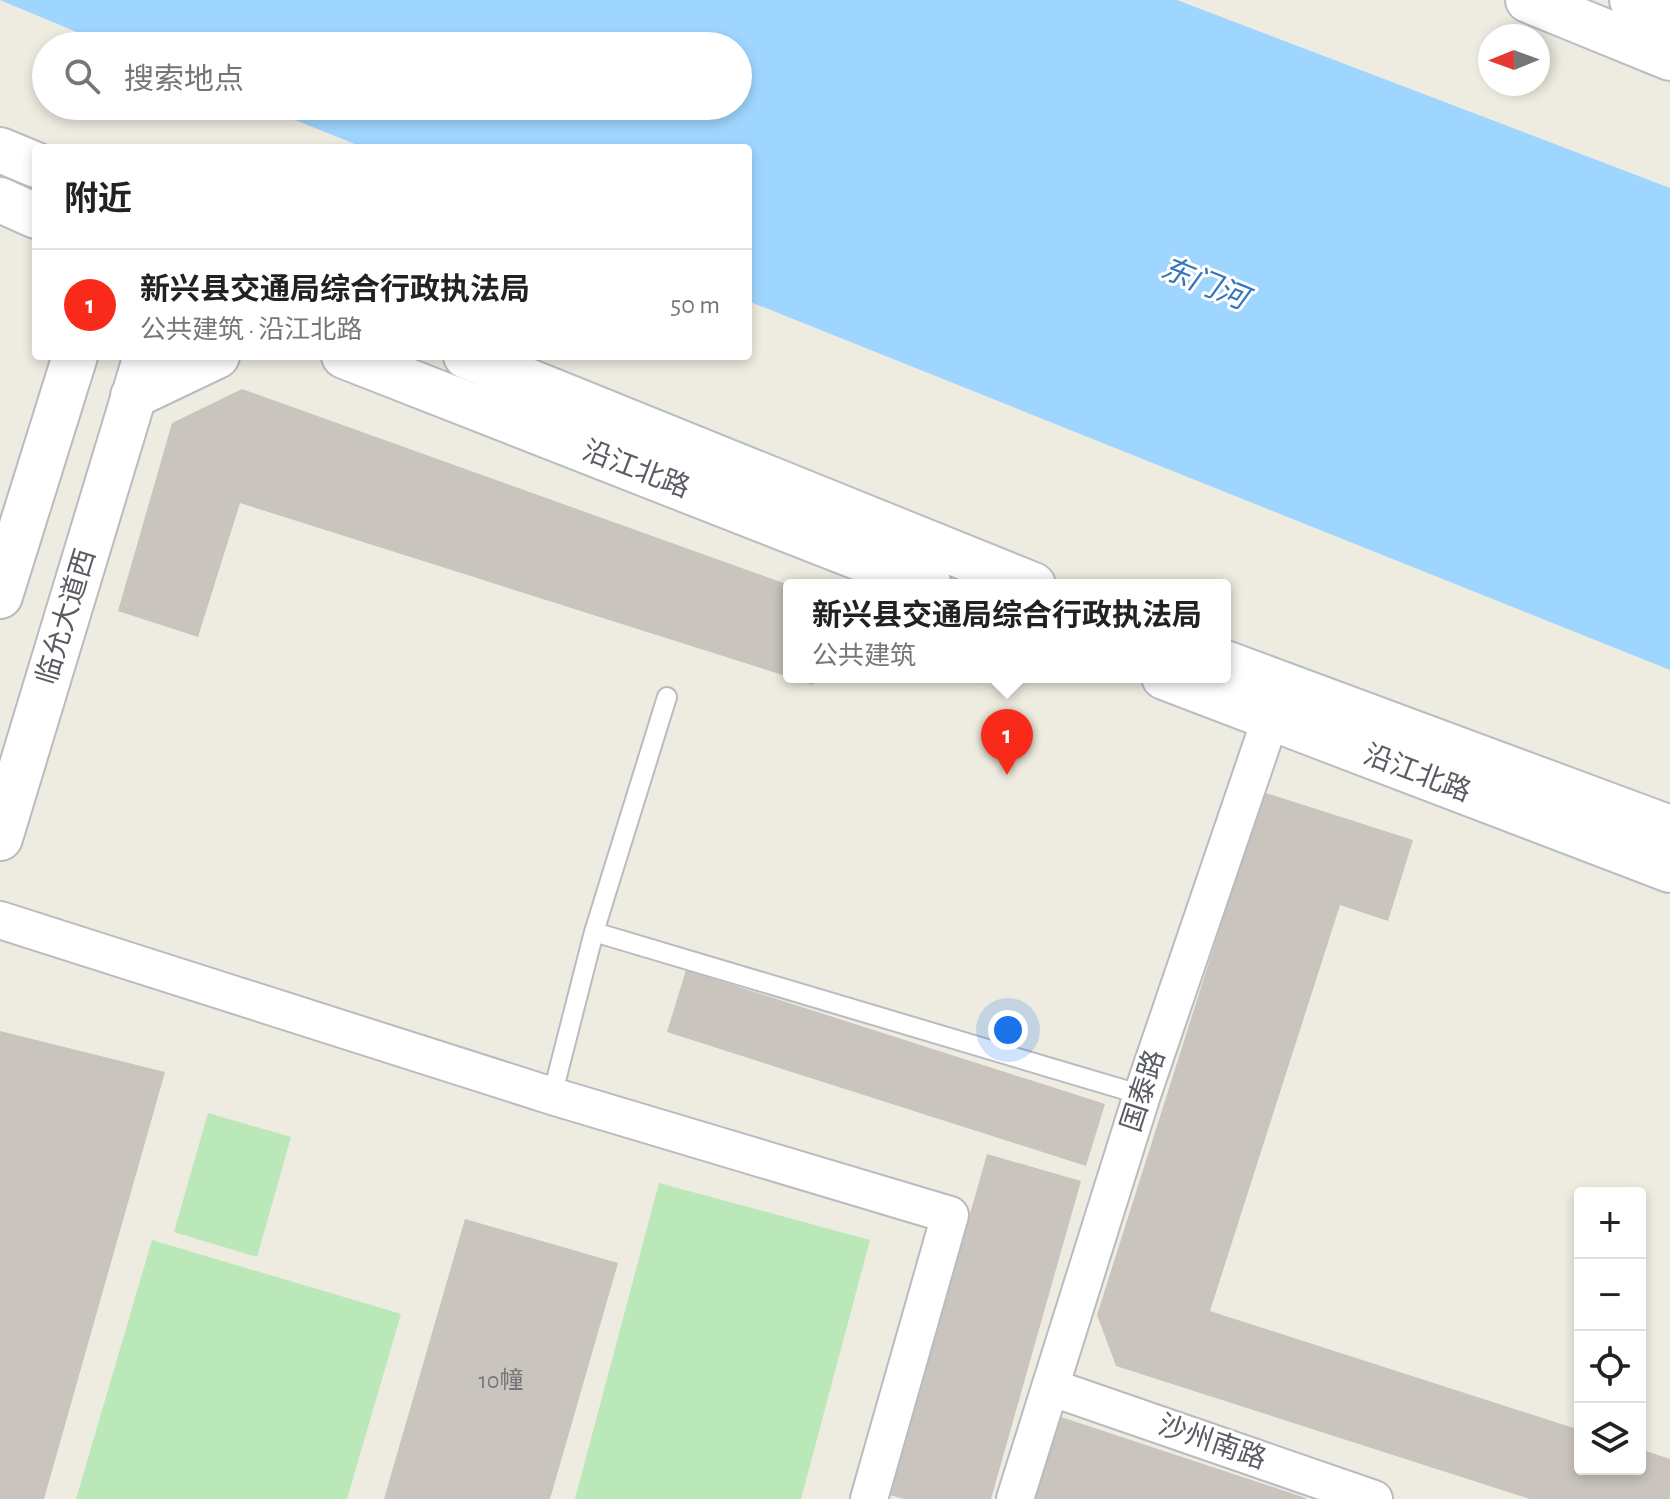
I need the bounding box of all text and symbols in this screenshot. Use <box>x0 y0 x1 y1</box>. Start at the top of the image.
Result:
north arrow <box>1478 24 1550 96</box>
search box <box>32 32 752 120</box>
icon: search <box>60 54 104 98</box>
text: 搜索地点 <box>124 65 244 95</box>
text: 附近 <box>64 183 132 217</box>
water label: 东门河 <box>1157 251 1257 317</box>
text: 新兴县交通局综合行政执法局 <box>140 275 530 305</box>
text: 1 <box>85 292 95 318</box>
text: 50 m <box>670 292 720 318</box>
text: 公共建筑 · 沿江北路 <box>140 317 363 343</box>
street label: 沿江北路 <box>579 435 694 503</box>
street label: 临允大道西 <box>31 545 101 688</box>
popup <box>783 579 1231 683</box>
text: 新兴县交通局综合行政执法局 <box>812 601 1202 631</box>
text: 公共建筑 <box>812 643 916 669</box>
pin: 1 <box>981 709 1033 775</box>
street label: 沿江北路 <box>1360 739 1475 807</box>
your location <box>988 1010 1028 1050</box>
street label: 国泰路 <box>1116 1046 1170 1135</box>
map controls <box>1574 1187 1646 1475</box>
button: + <box>1574 1187 1646 1259</box>
button: − <box>1574 1259 1646 1331</box>
button: locate <box>1574 1331 1646 1403</box>
house number: 10幢 <box>479 1367 523 1393</box>
button: layers <box>1574 1403 1646 1475</box>
street label: 沙州南路 <box>1154 1410 1270 1474</box>

